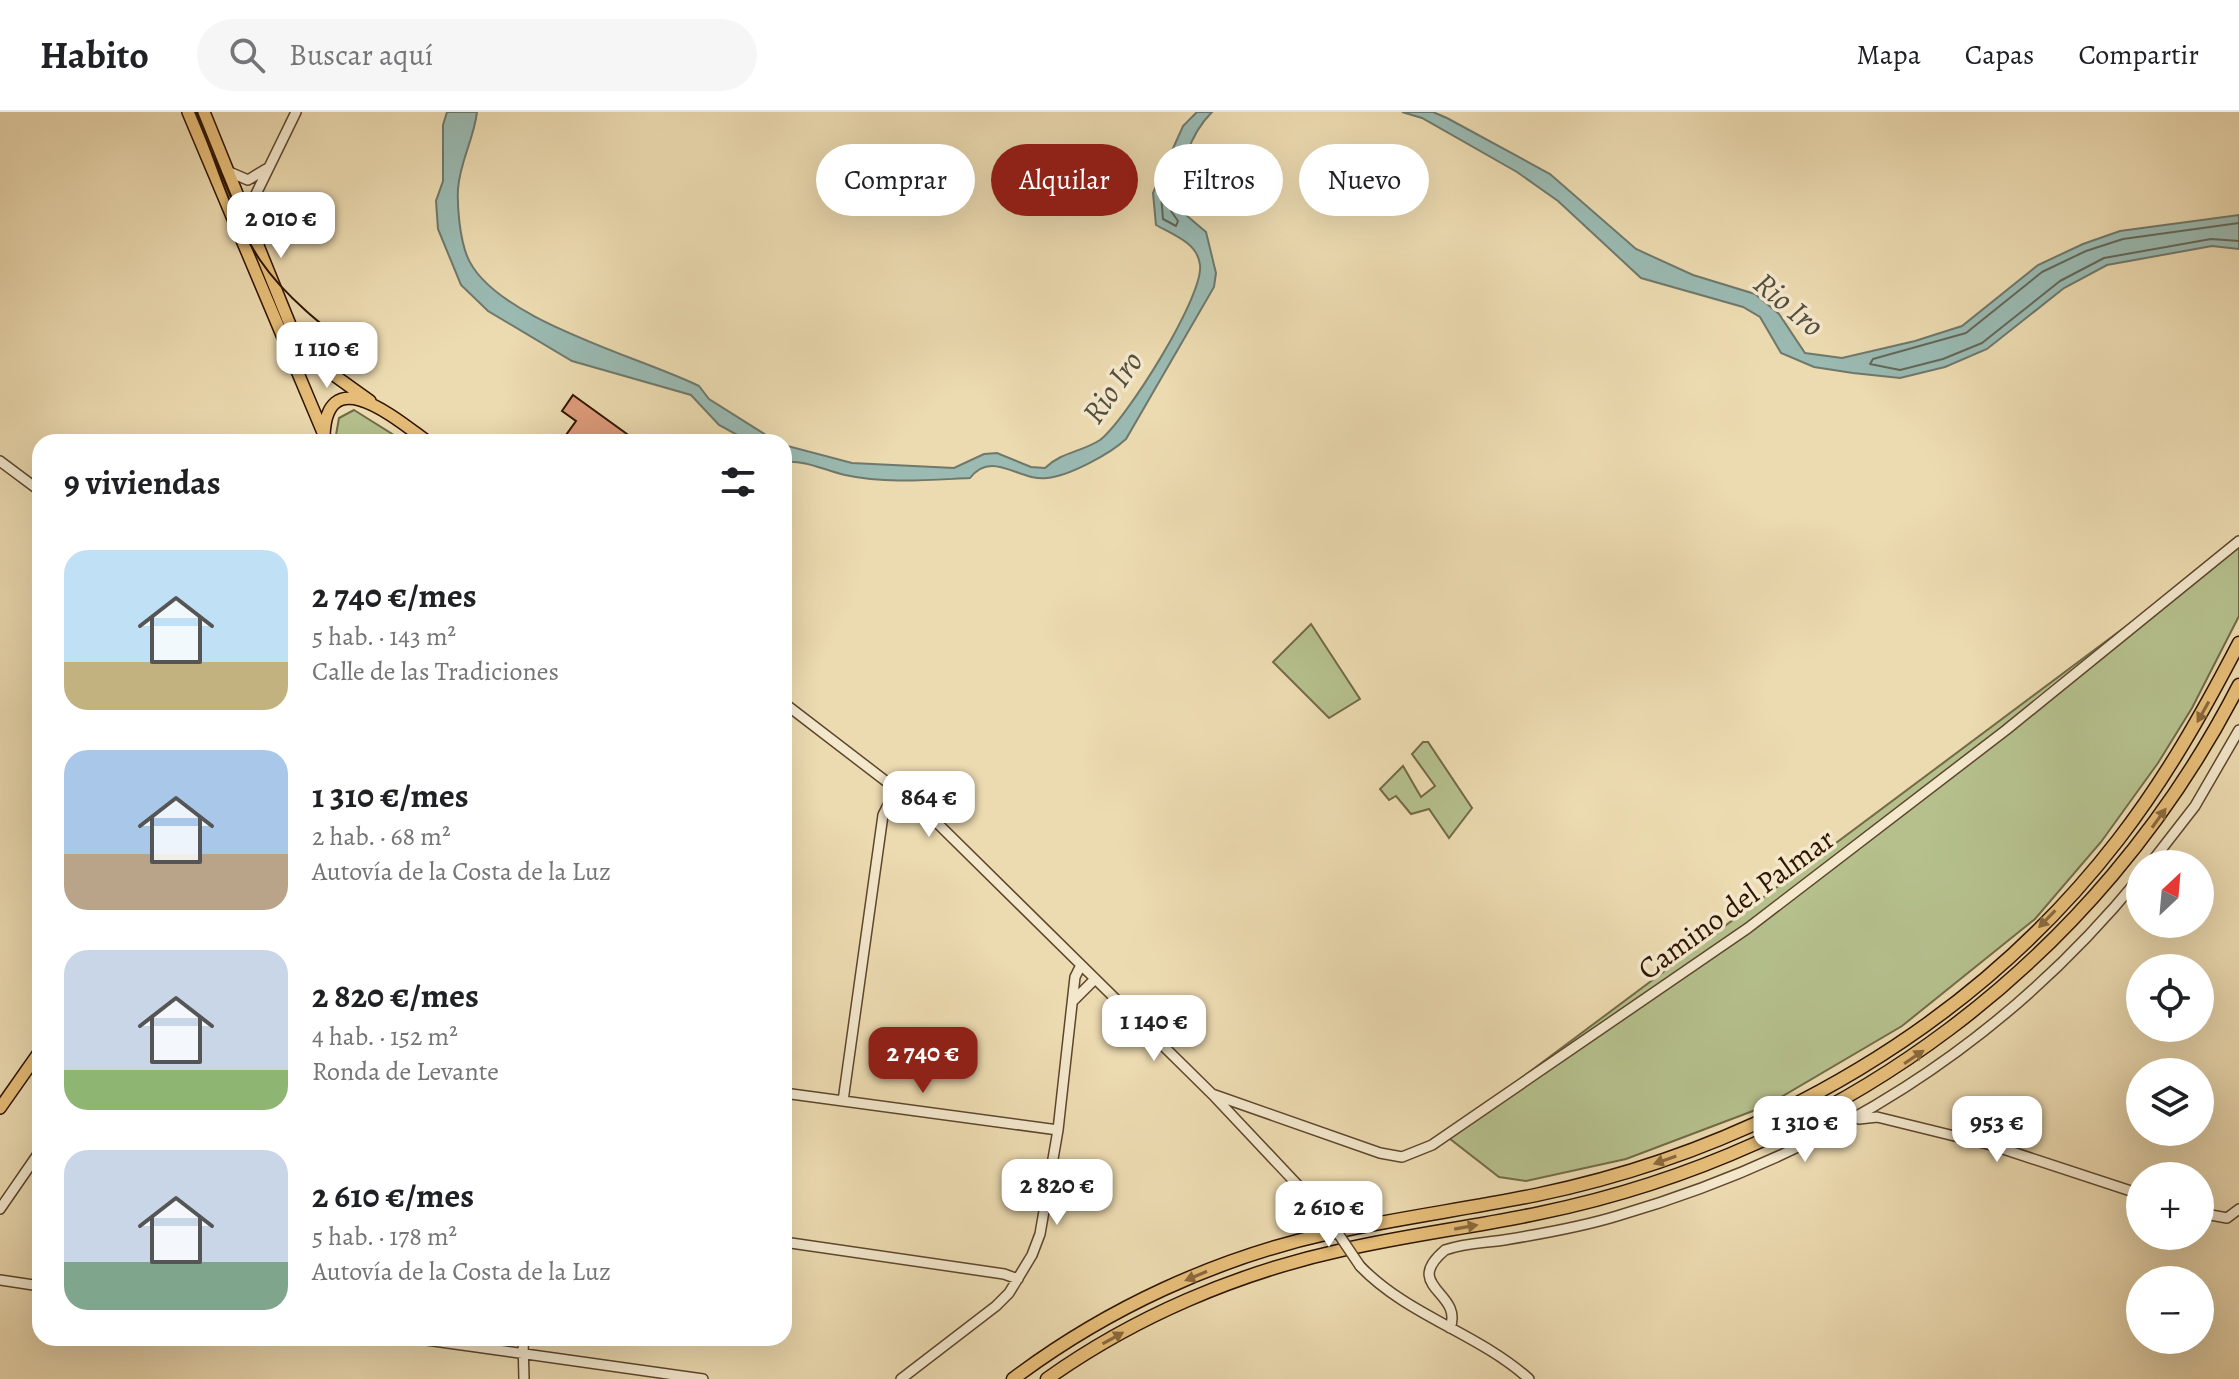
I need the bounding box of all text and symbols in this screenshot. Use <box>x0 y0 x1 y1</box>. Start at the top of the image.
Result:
search box <box>197 19 757 91</box>
text: Habito <box>40 29 149 81</box>
icon: search <box>225 33 269 77</box>
text: Buscar aquí <box>289 35 433 75</box>
text: Mapa <box>1856 36 1921 74</box>
text: Capas <box>1965 36 2034 74</box>
text: Compartir <box>2078 36 2199 74</box>
chip: Comprar <box>816 144 975 216</box>
chip: Alquilar <box>991 144 1138 216</box>
chip: Filtros <box>1154 144 1283 216</box>
chip: Nuevo <box>1299 144 1429 216</box>
pin: 2 010 € <box>207 192 355 260</box>
text: 2 010 € <box>245 200 317 235</box>
water label: Rio Iro <box>1744 262 1834 346</box>
pin: 1 110 € <box>253 322 401 390</box>
text: 1 110 € <box>295 330 359 365</box>
water label: Rio Iro <box>1071 342 1153 432</box>
text: 9 viviendas <box>64 459 221 506</box>
icon: filters <box>716 460 760 504</box>
text: 2 740 €/mes <box>312 572 477 619</box>
icon: home <box>128 582 224 678</box>
text: 5 hab. · 143 m² <box>312 619 456 654</box>
text: Calle de las Tradiciones <box>312 654 559 689</box>
one-way arrow <box>2196 701 2210 723</box>
pin: 864 € <box>873 771 985 839</box>
text: 1 310 €/mes <box>312 772 469 819</box>
text: 864 € <box>901 779 957 814</box>
icon: home <box>128 782 224 878</box>
one-way arrow <box>2150 807 2166 828</box>
text: 2 hab. · 68 m² <box>312 819 450 854</box>
street label: Camino del Palmar <box>1630 819 1842 989</box>
north arrow <box>2126 850 2214 938</box>
map controls <box>2126 850 2214 1354</box>
text: Autovía de la Costa de la Luz <box>312 854 611 889</box>
one-way arrow <box>2039 909 2057 928</box>
button: locate <box>2126 954 2214 1042</box>
text: 2 820 €/mes <box>312 972 479 1019</box>
icon: home <box>128 982 224 1078</box>
pin: 1 140 € <box>1080 995 1228 1063</box>
text: 1 140 € <box>1120 1003 1188 1038</box>
text: 4 hab. · 152 m² <box>312 1019 458 1054</box>
pin: 2 740 € <box>849 1027 997 1095</box>
text: 2 740 € <box>887 1035 959 1070</box>
one-way arrow <box>1903 1050 1925 1065</box>
text: Ronda de Levante <box>312 1054 499 1089</box>
button: layers <box>2126 1058 2214 1146</box>
pin: 1 310 € <box>1731 1096 1879 1164</box>
pin: 953 € <box>1941 1096 2053 1164</box>
text: 1 310 € <box>1772 1104 1838 1139</box>
text: 953 € <box>1970 1104 2024 1139</box>
one-way arrow <box>1653 1154 1677 1166</box>
pin: 2 820 € <box>983 1159 1131 1227</box>
button: + <box>2126 1162 2214 1250</box>
text: 2 820 € <box>1020 1167 1094 1202</box>
text: 2 610 €/mes <box>312 1172 474 1219</box>
pin: 2 610 € <box>1255 1181 1403 1249</box>
icon: home <box>128 1182 224 1278</box>
text: 2 610 € <box>1293 1189 1365 1224</box>
text: 5 hab. · 178 m² <box>312 1219 457 1254</box>
one-way arrow <box>1453 1221 1478 1233</box>
text: Autovía de la Costa de la Luz <box>312 1254 611 1289</box>
button: − <box>2126 1266 2214 1354</box>
one-way arrow <box>1184 1269 1208 1282</box>
one-way arrow <box>1102 1331 1124 1345</box>

